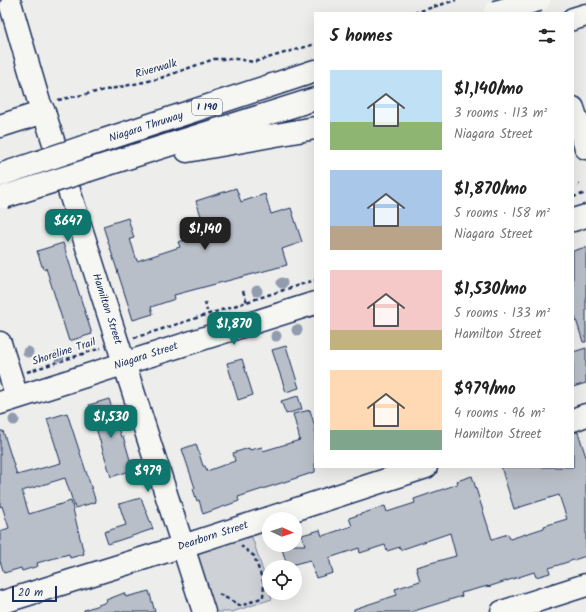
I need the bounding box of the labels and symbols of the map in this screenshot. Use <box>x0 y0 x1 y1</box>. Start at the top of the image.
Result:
street label: Riverwalk <box>133 54 180 84</box>
road number: I 190 <box>192 99 222 115</box>
street label: Niagara Thruway <box>106 106 186 147</box>
pin: $647 <box>44 209 92 243</box>
pin: $1,140 <box>172 217 238 251</box>
street label: Hamilton Street <box>87 271 127 348</box>
pin: $1,870 <box>201 312 267 346</box>
street label: Shoreline Trail <box>30 333 98 371</box>
street label: Niagara Street <box>111 337 181 375</box>
pin: $1,530 <box>78 405 144 439</box>
pin: $979 <box>124 459 172 493</box>
north arrow <box>262 512 302 552</box>
street label: Dearborn Street <box>175 516 251 556</box>
scale bar <box>12 584 57 603</box>

